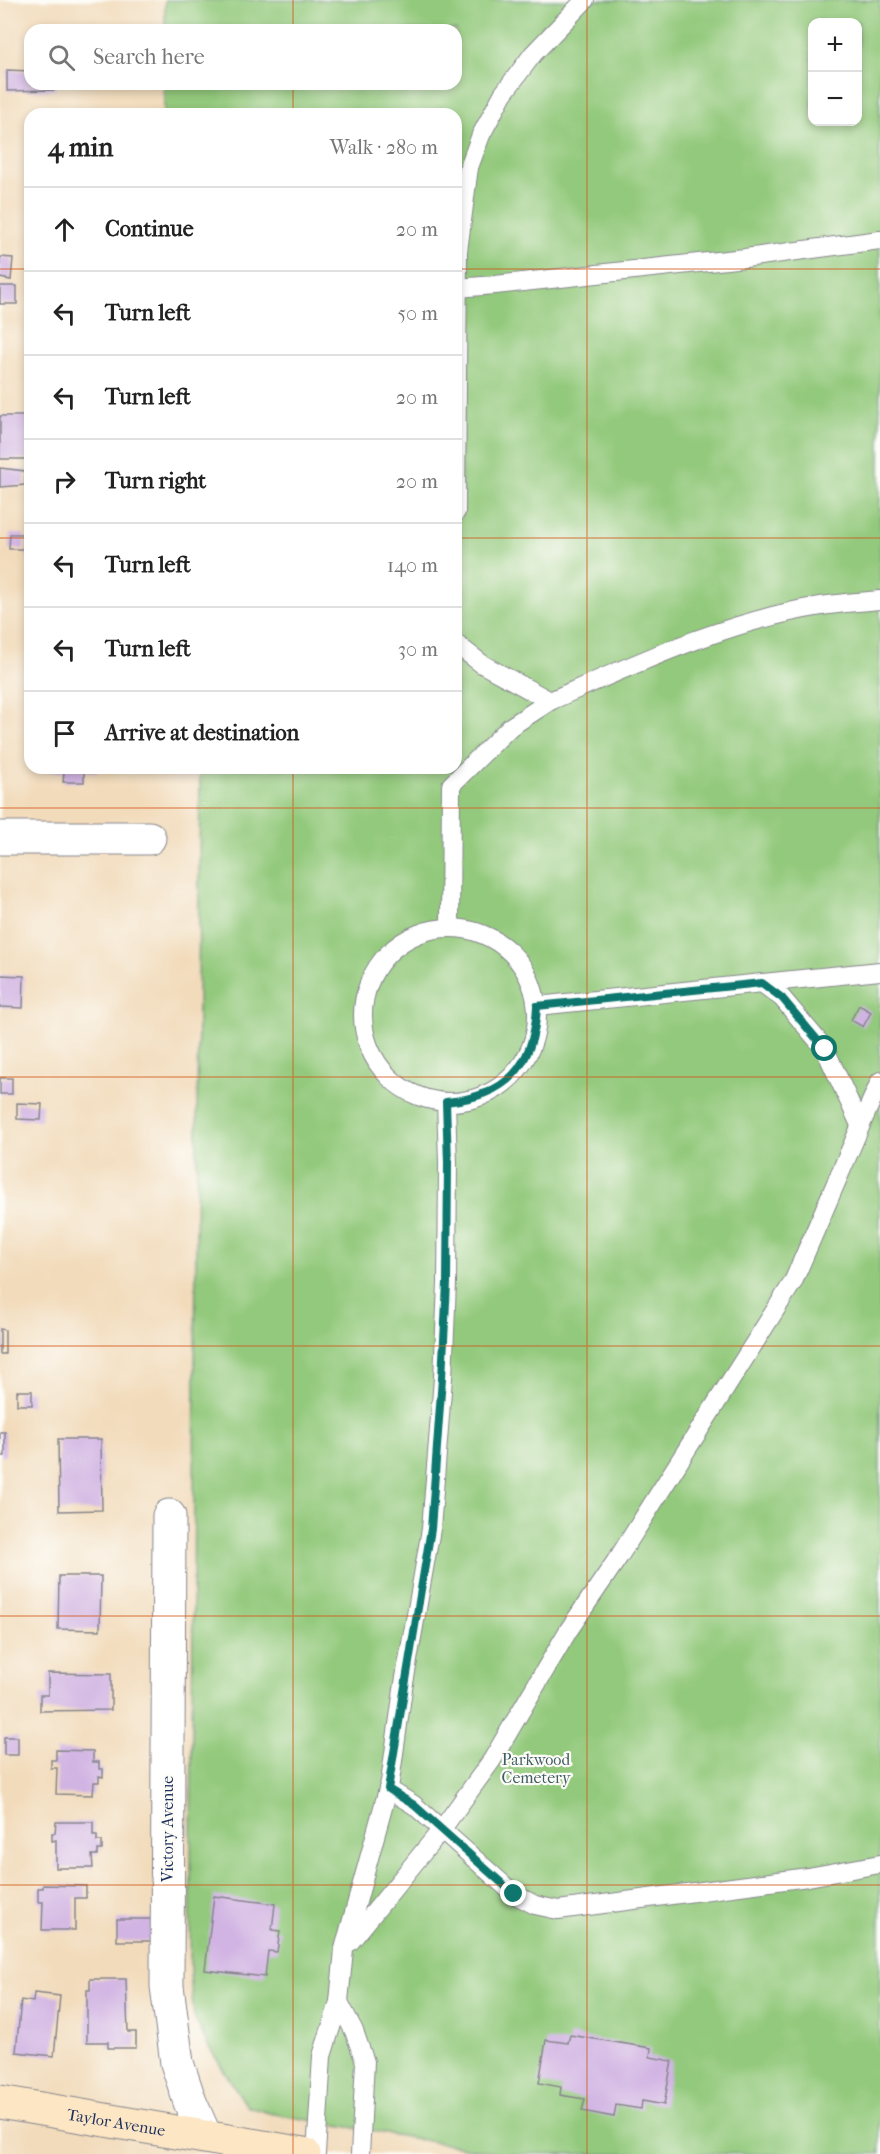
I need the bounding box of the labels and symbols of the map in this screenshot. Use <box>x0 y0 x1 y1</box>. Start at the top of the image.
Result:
route start <box>811 1035 837 1061</box>
park label: Parkwood Cemetery <box>502 1750 571 1787</box>
street label: Victory Avenue <box>158 1776 177 1883</box>
route end <box>500 1880 526 1906</box>
street label: Taylor Avenue <box>66 2105 167 2140</box>

